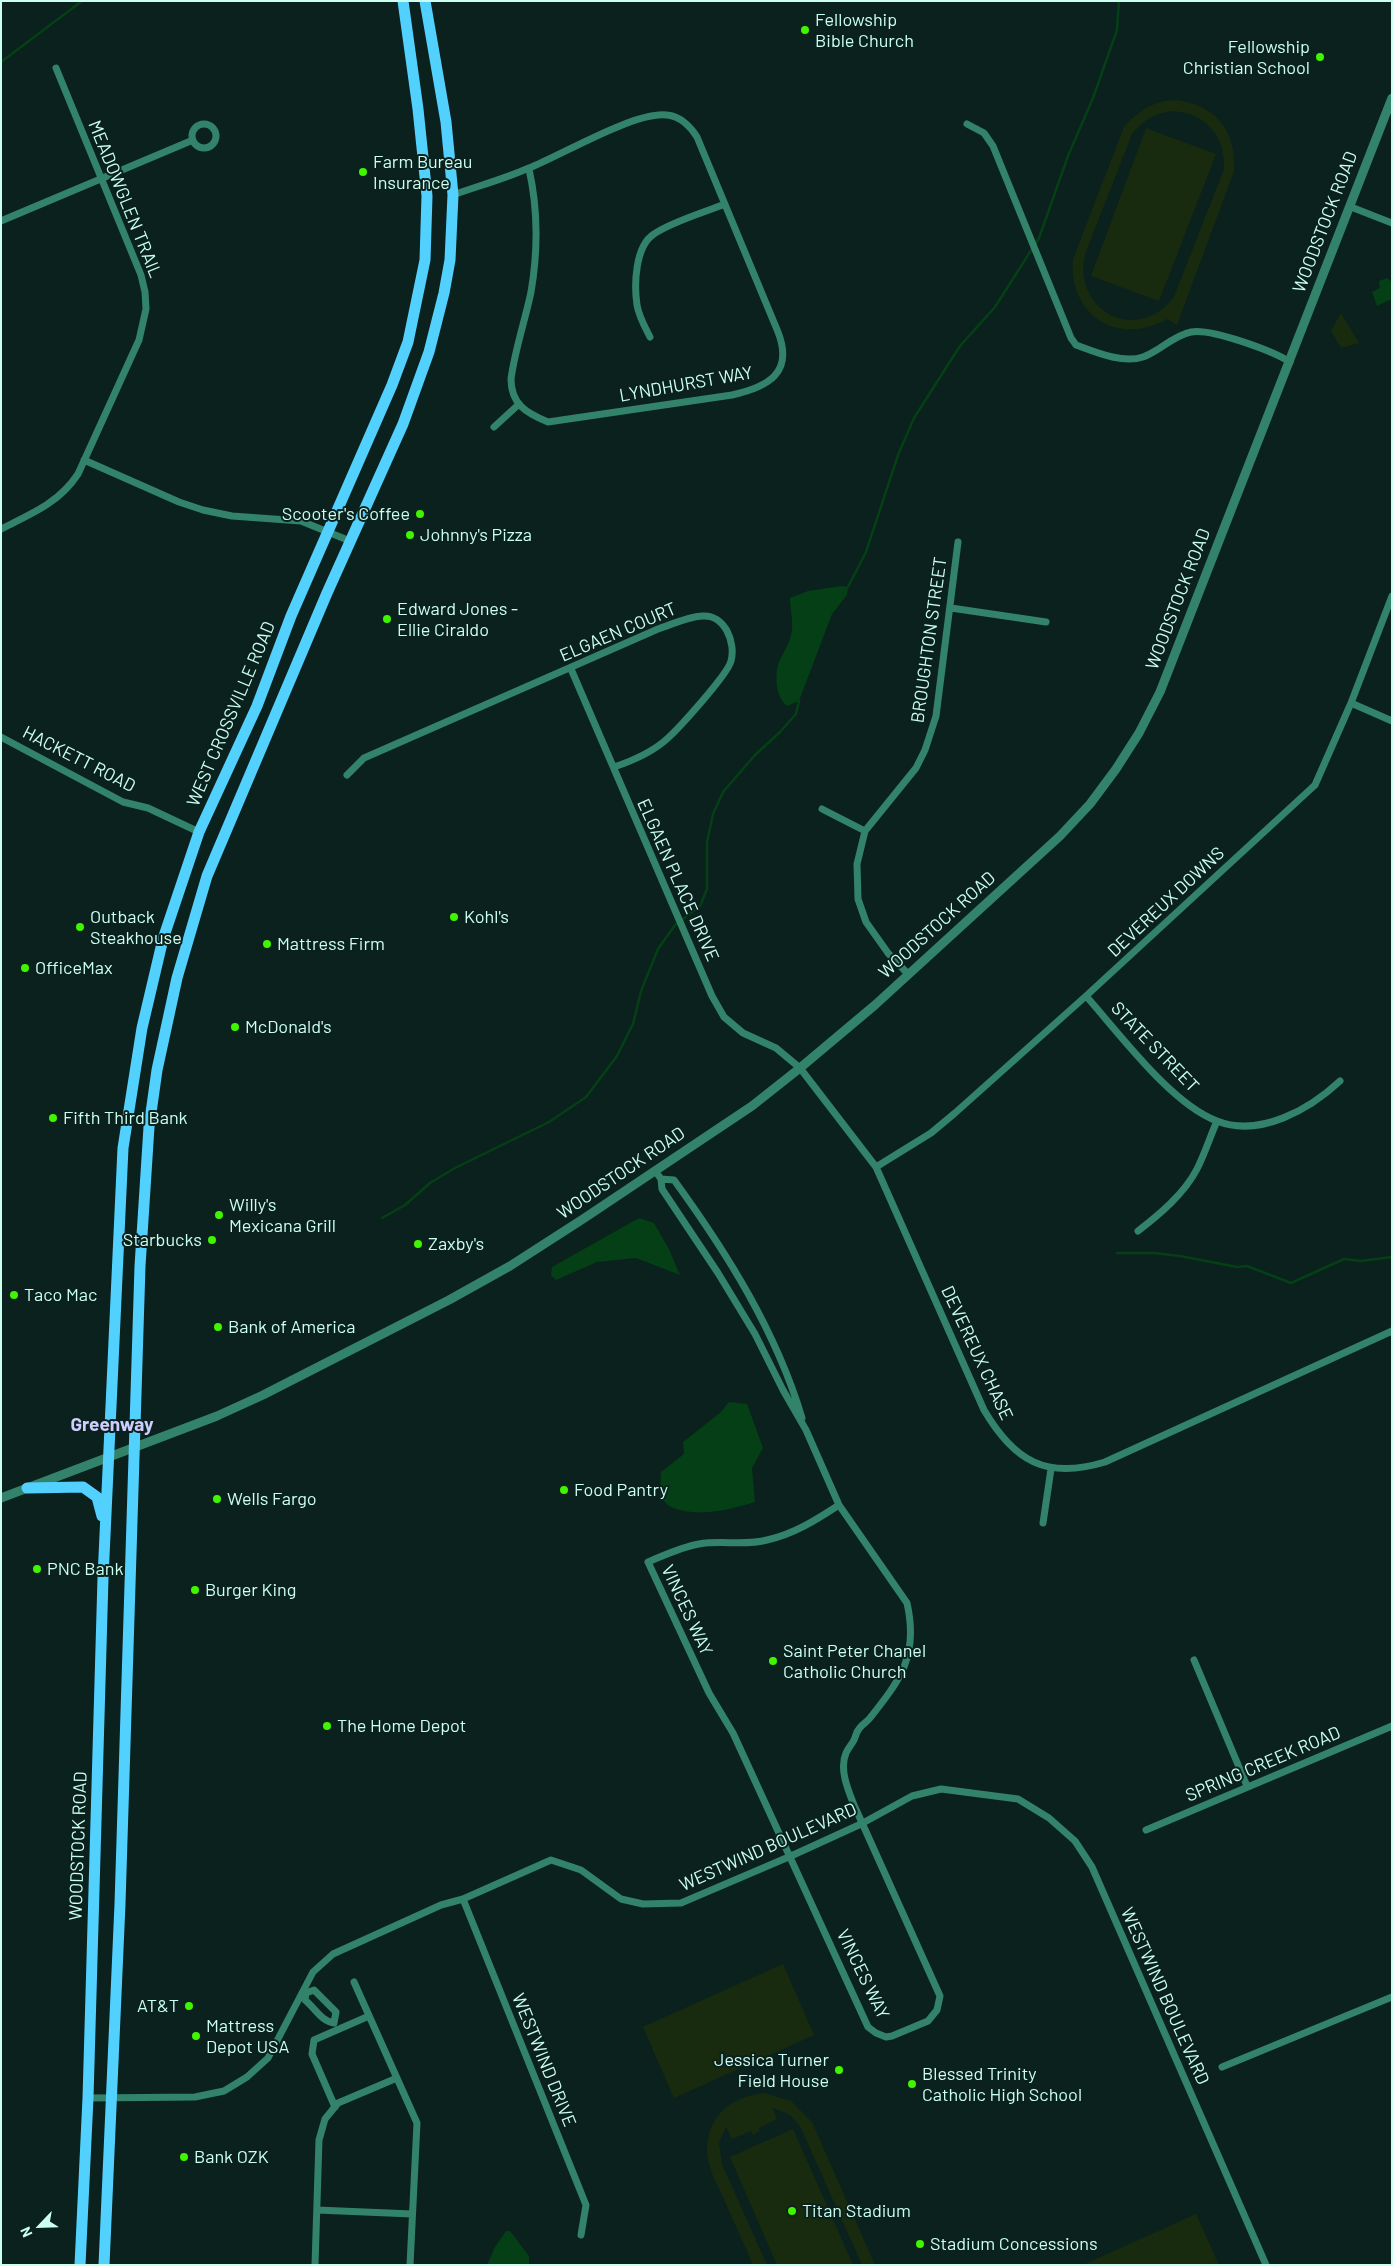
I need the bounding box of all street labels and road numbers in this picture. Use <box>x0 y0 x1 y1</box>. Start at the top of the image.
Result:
street label: MEADOWGLEN TRAIL <box>84 117 166 281</box>
street label: WOODSTOCK ROAD <box>1288 148 1362 296</box>
street label: LYNDHURST WAY <box>618 362 754 406</box>
street label: WOODSTOCK ROAD <box>1141 525 1215 673</box>
street label: BROUGHTON STREET <box>907 556 951 724</box>
street label: ELGAEN COURT <box>556 598 680 666</box>
street label: WEST CROSSVILLE ROAD <box>182 618 280 810</box>
street label: HACKETT ROAD <box>19 721 139 797</box>
street label: ELGAEN PLACE DRIVE <box>632 795 724 965</box>
street label: DEVEREUX DOWNS <box>1103 842 1229 962</box>
street label: WOODSTOCK ROAD <box>874 867 1000 983</box>
street label: STATE STREET <box>1106 997 1204 1097</box>
street label: WOODSTOCK ROAD <box>553 1122 689 1224</box>
street label: DEVEREUX CHASE <box>936 1282 1018 1424</box>
street label: VINCES WAY <box>657 1561 717 1659</box>
street label: SPRING CREEK ROAD <box>1182 1722 1344 1806</box>
street label: WOODSTOCK ROAD <box>65 1771 91 1921</box>
street label: WESTWIND BOULEVARD <box>676 1798 860 1896</box>
street label: WESTWIND BOULEVARD <box>1116 1904 1214 2088</box>
street label: VINCES WAY <box>832 1926 894 2022</box>
street label: WESTWIND DRIVE <box>507 1990 581 2130</box>

